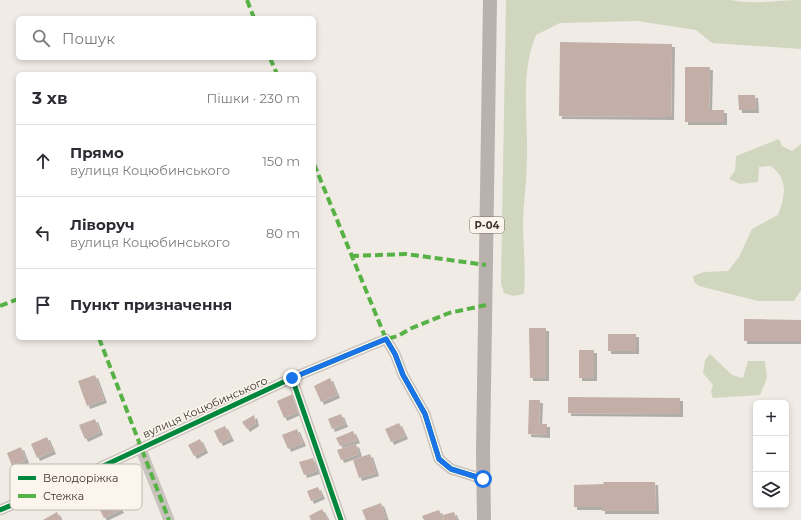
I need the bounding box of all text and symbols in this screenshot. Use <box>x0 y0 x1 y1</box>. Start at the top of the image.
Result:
search box <box>16 16 316 60</box>
icon: search <box>30 27 52 49</box>
text: Пошук <box>62 29 115 48</box>
text: 3 хв <box>32 88 68 108</box>
text: Пішки · 230 m <box>207 90 300 106</box>
text: Прямо <box>70 143 124 162</box>
icon: ahead <box>32 150 54 172</box>
text: 150 m <box>262 153 300 169</box>
text: вулиця Коцюбинського <box>70 162 230 178</box>
text: Ліворуч <box>70 215 135 234</box>
road number: Р-04 <box>470 217 504 233</box>
icon: left <box>32 222 54 244</box>
text: 80 m <box>266 225 300 241</box>
text: вулиця Коцюбинського <box>70 234 230 250</box>
icon: arrive <box>32 294 54 316</box>
text: Пункт призначення <box>70 295 232 314</box>
route end <box>283 369 301 387</box>
street label: вулиця Коцюбинського <box>140 373 270 441</box>
map controls <box>753 400 789 508</box>
button: + <box>753 400 789 436</box>
button: − <box>753 436 789 472</box>
legend <box>10 464 142 510</box>
route start <box>474 470 492 488</box>
text: Велодоріжка <box>43 471 118 485</box>
button: layers <box>753 472 789 508</box>
text: Стежка <box>43 489 84 503</box>

